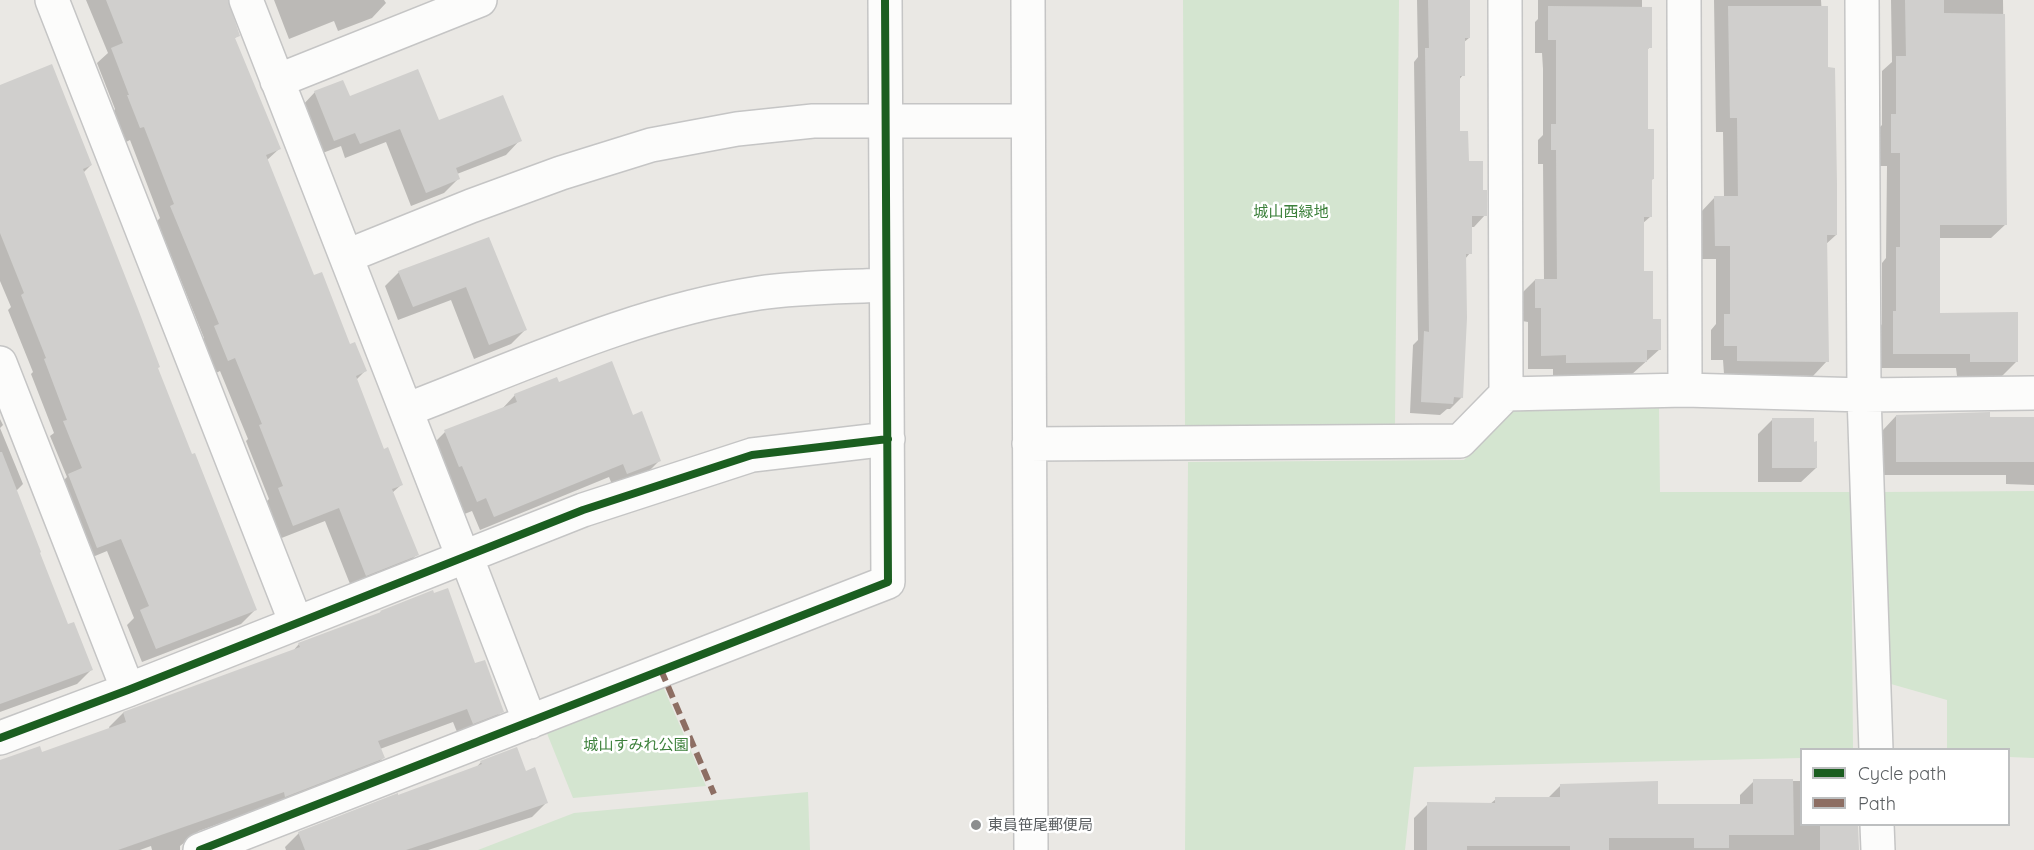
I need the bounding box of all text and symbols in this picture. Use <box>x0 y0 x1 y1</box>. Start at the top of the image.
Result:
park label: 城山西緑地 <box>1254 203 1328 221</box>
park label: 城山すみれ公園 <box>584 736 688 754</box>
legend <box>1800 748 2010 826</box>
text: Cycle path <box>1858 762 1946 785</box>
text: Path <box>1858 792 1896 815</box>
place label: 東員笹尾郵便局 <box>988 816 1093 834</box>
marker: 東員笹尾郵便局 <box>969 818 983 832</box>

